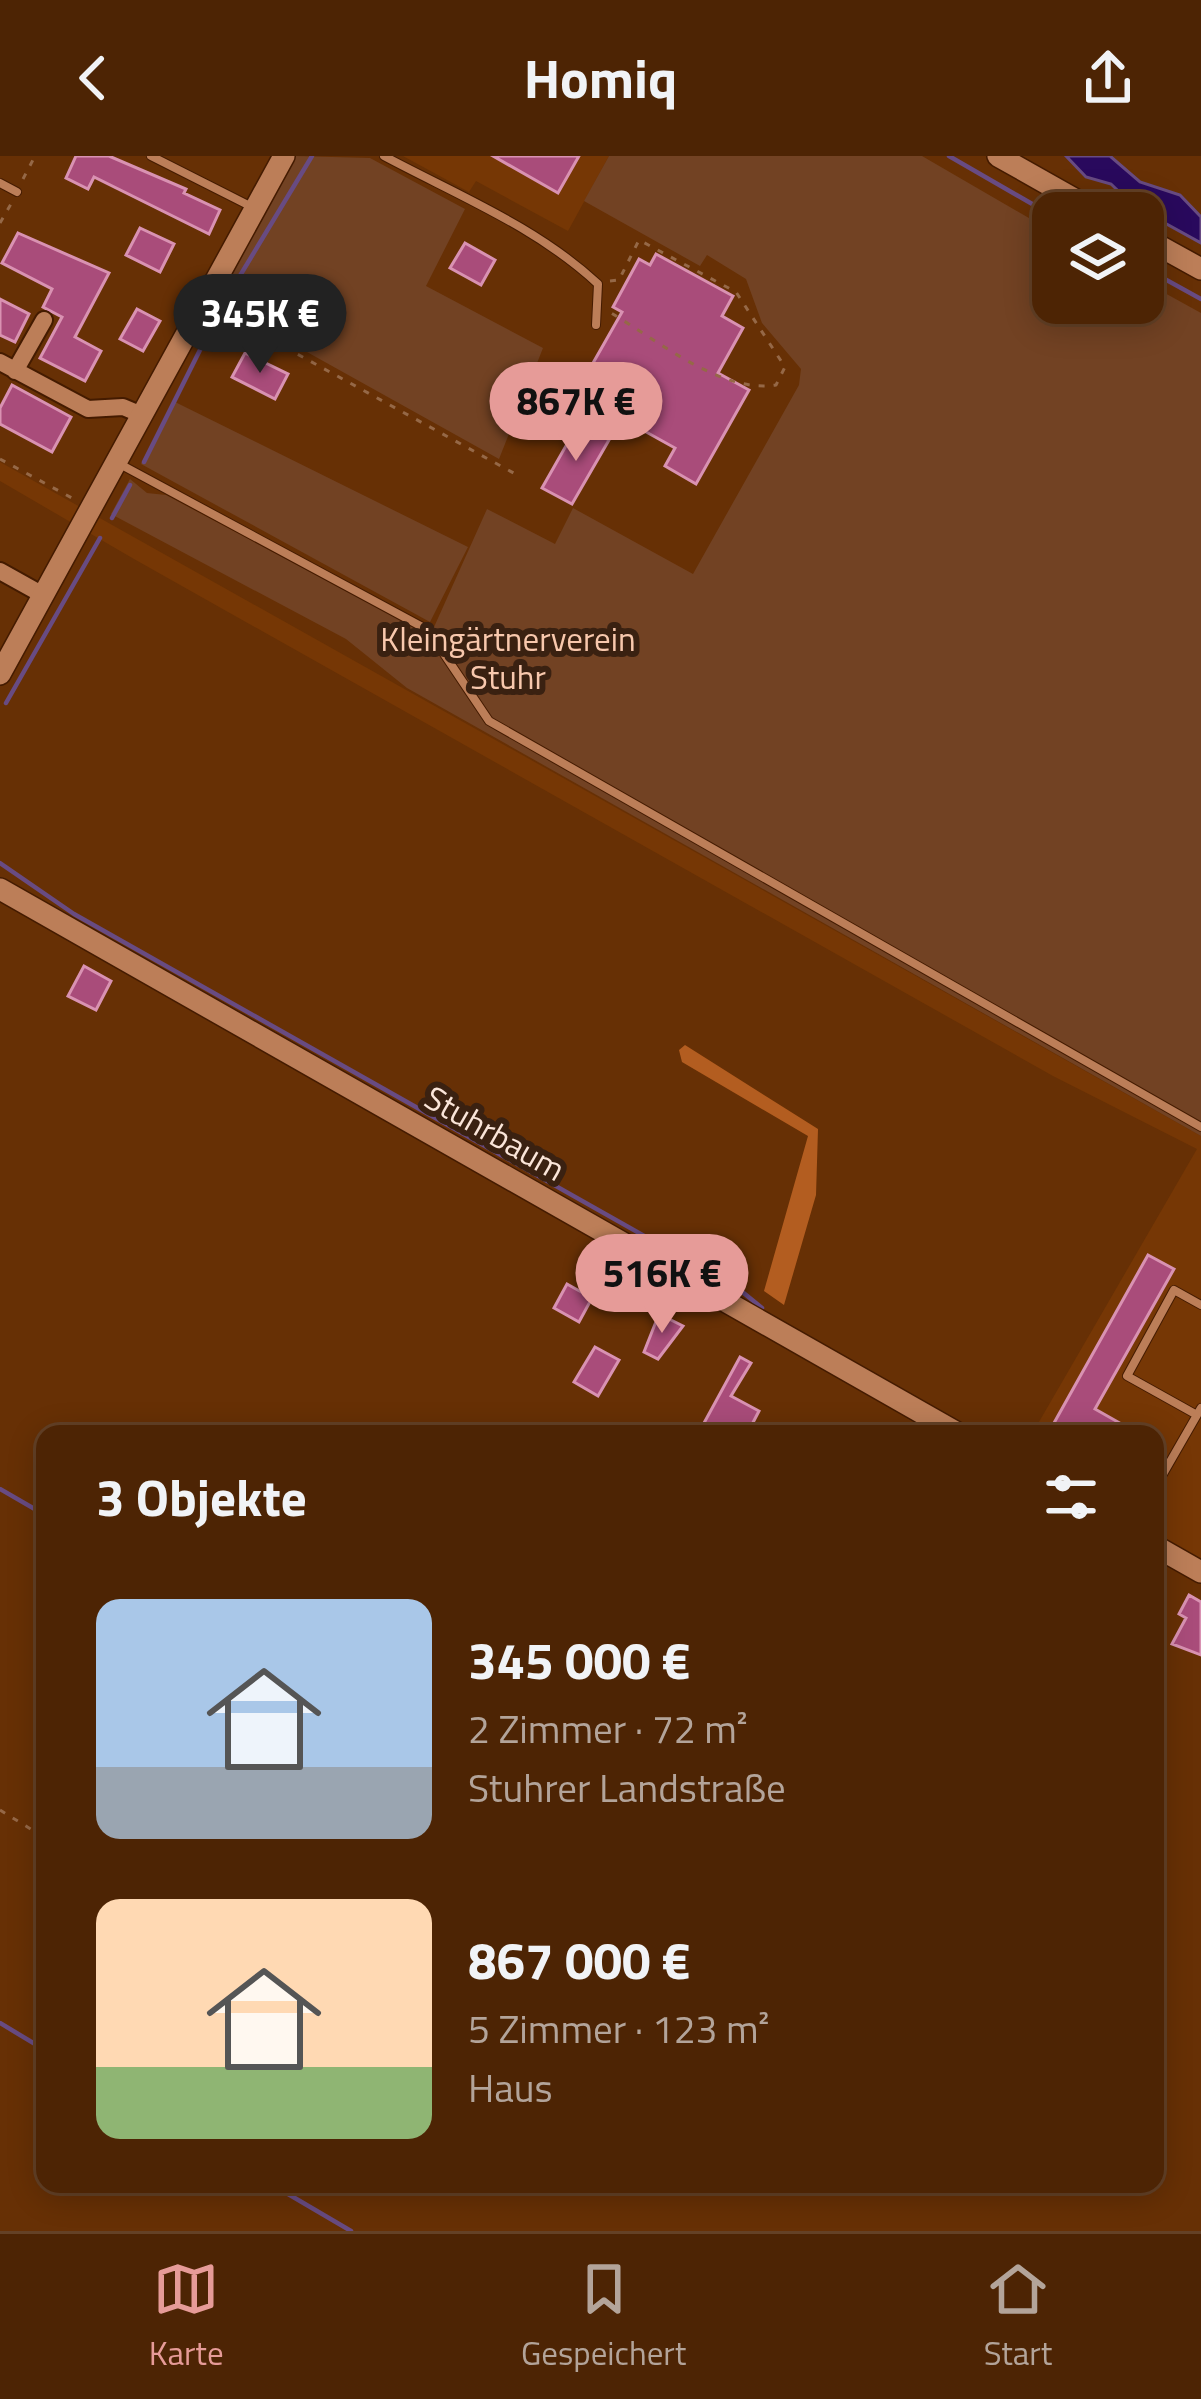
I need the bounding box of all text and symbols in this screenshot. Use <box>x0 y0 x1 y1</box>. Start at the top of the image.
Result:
text: Homiq <box>524 37 677 119</box>
icon: back <box>60 45 126 111</box>
icon: share <box>1075 45 1141 111</box>
map controls <box>1032 192 1164 324</box>
button: layers <box>1032 192 1164 324</box>
pin: 345K € <box>162 274 358 376</box>
text: 345K € <box>200 283 320 342</box>
pin: 867K € <box>478 362 674 464</box>
text: 867K € <box>516 371 636 430</box>
park label: Kleingärtnerverein Stuhr <box>380 614 636 702</box>
street label: Stuhrbaum <box>415 1073 575 1193</box>
pin: 516K € <box>564 1234 760 1336</box>
text: 516K € <box>602 1243 722 1302</box>
text: 3 Objekte <box>96 1458 307 1536</box>
icon: filters <box>1038 1464 1104 1530</box>
text: 345 000 € <box>468 1621 690 1699</box>
icon: home <box>192 1647 336 1791</box>
text: 2 Zimmer · 72 m² <box>468 1699 748 1758</box>
text: Stuhrer Landstraße <box>468 1758 786 1817</box>
text: 867 000 € <box>468 1921 690 1999</box>
icon: home <box>192 1947 336 2091</box>
text: 5 Zimmer · 123 m² <box>468 1999 770 2058</box>
text: Haus <box>468 2058 553 2117</box>
tab: Karte <box>149 2256 224 2378</box>
tab: Gespeichert <box>521 2256 686 2378</box>
tab: Start <box>984 2256 1052 2378</box>

